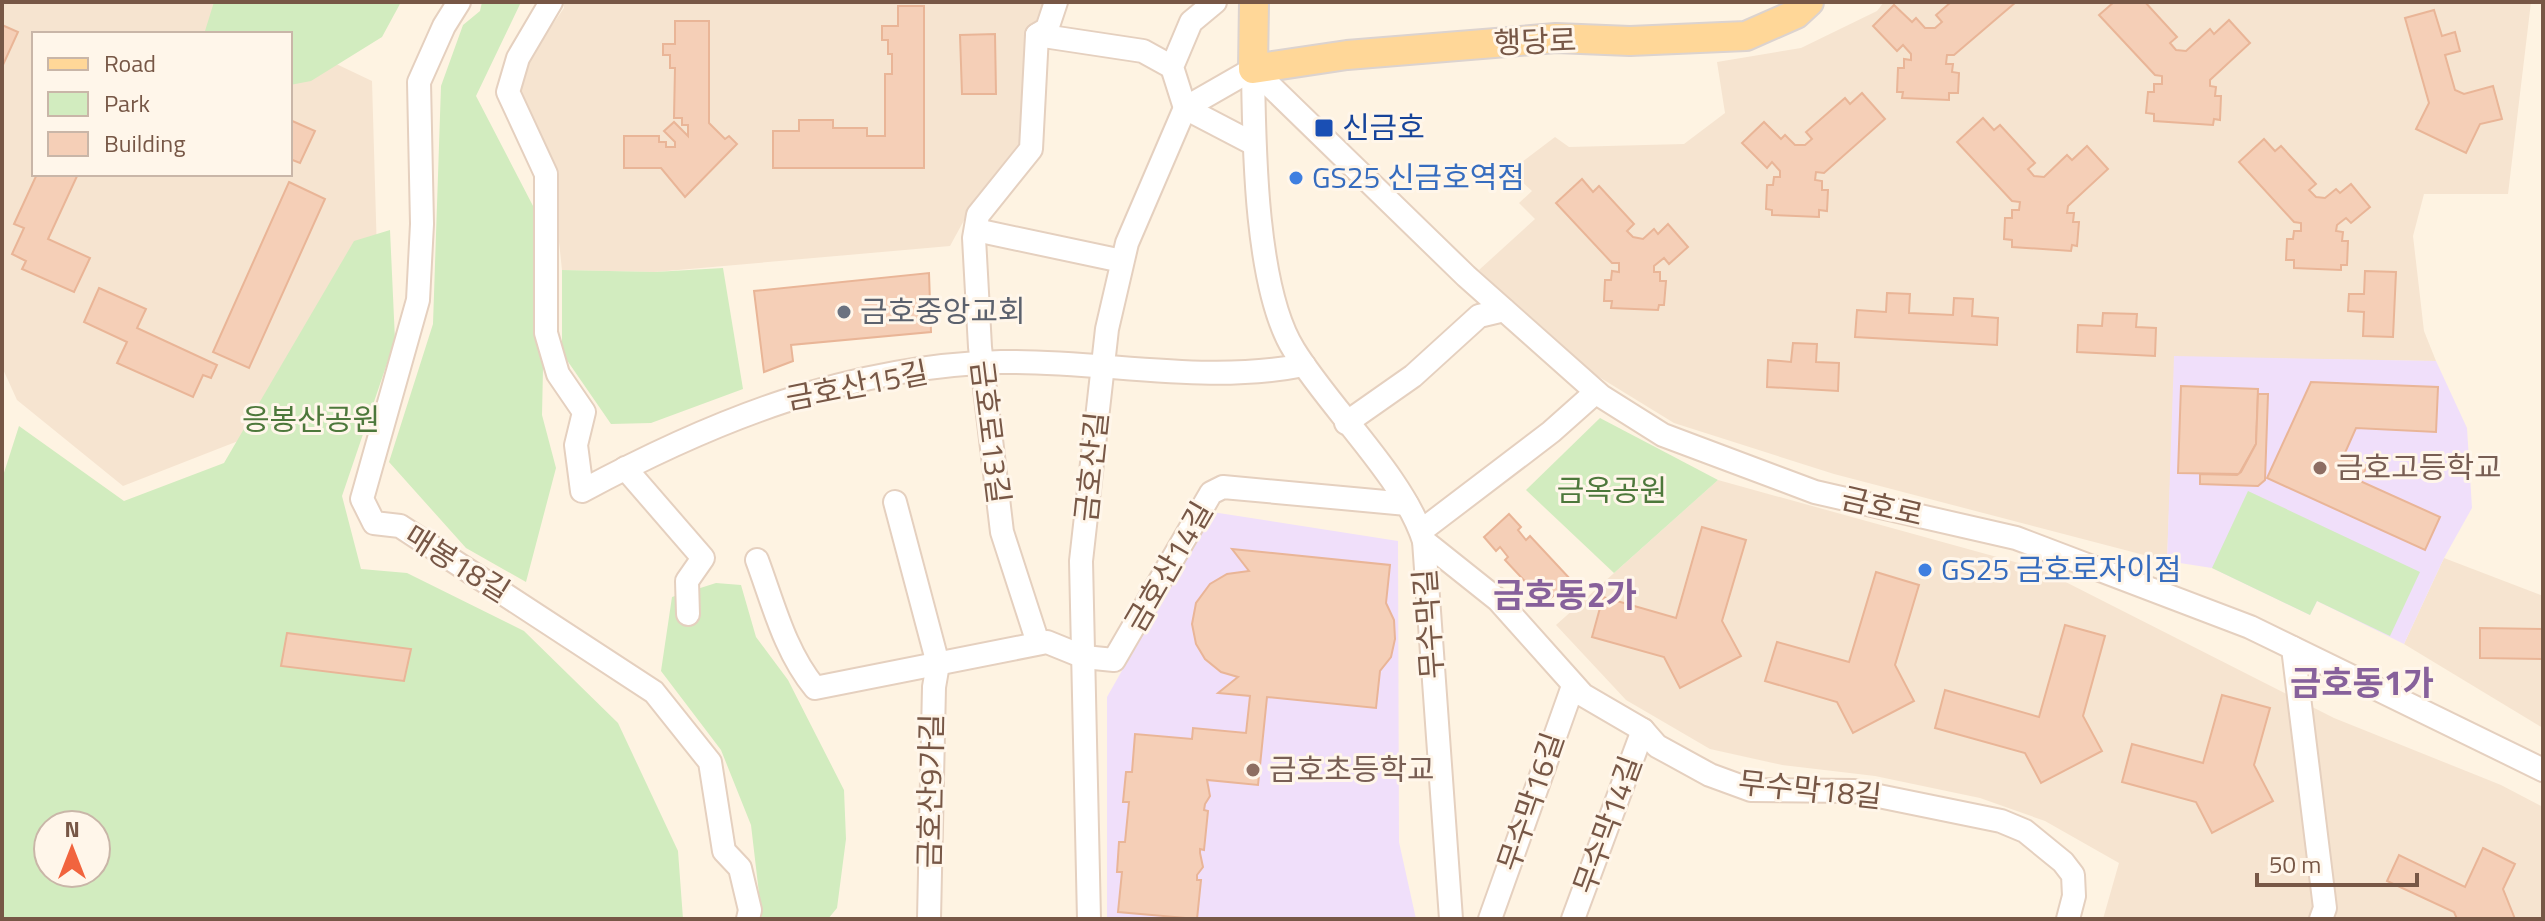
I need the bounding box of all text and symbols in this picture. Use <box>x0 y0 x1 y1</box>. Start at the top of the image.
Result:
street label: 행당로 <box>1493 17 1577 65</box>
legend <box>32 32 292 176</box>
text: Road <box>104 45 156 81</box>
text: Park <box>104 85 150 121</box>
place label: 신금호 <box>1342 104 1425 150</box>
marker: 신금호 <box>1313 117 1335 139</box>
text: Building <box>104 125 186 161</box>
place label: GS25 신금호역점 <box>1312 154 1525 200</box>
marker: GS25 신금호역점 <box>1287 169 1305 187</box>
place label: 금호중앙교회 <box>860 288 1026 334</box>
marker: 금호중앙교회 <box>835 303 853 321</box>
street label: 금호산15길 <box>782 349 932 421</box>
street label: 금호로13길 <box>959 358 1023 506</box>
park label: 응봉산공원 <box>242 396 380 442</box>
street label: 금호산길 <box>1062 410 1120 524</box>
place label: 금호고등학교 <box>2336 444 2502 490</box>
marker: 금호고등학교 <box>2311 459 2329 477</box>
park label: 금옥공원 <box>1557 467 1667 513</box>
street label: 금호로 <box>1837 474 1928 538</box>
street label: 금호산14길 <box>1112 493 1224 640</box>
street label: 매봉18길 <box>396 513 519 614</box>
place label: GS25 금호로자이점 <box>1941 546 2182 592</box>
marker: GS25 금호로자이점 <box>1916 561 1934 579</box>
street label: 무수막길 <box>1401 567 1455 681</box>
district label: 금호동2가 <box>1493 568 1637 620</box>
district label: 금호동1가 <box>2290 656 2434 708</box>
street label: 금호산9가길 <box>906 713 954 869</box>
street label: 무수막16길 <box>1485 726 1575 877</box>
place label: 금호초등학교 <box>1269 746 1435 792</box>
street label: 무수막14길 <box>1561 749 1653 900</box>
street label: 무수막18길 <box>1736 759 1884 819</box>
marker: 금호초등학교 <box>1244 761 1262 779</box>
north arrow <box>32 809 112 889</box>
text: N <box>64 812 80 846</box>
scale bar <box>2257 837 2417 887</box>
text: 50 m <box>2269 846 2321 882</box>

